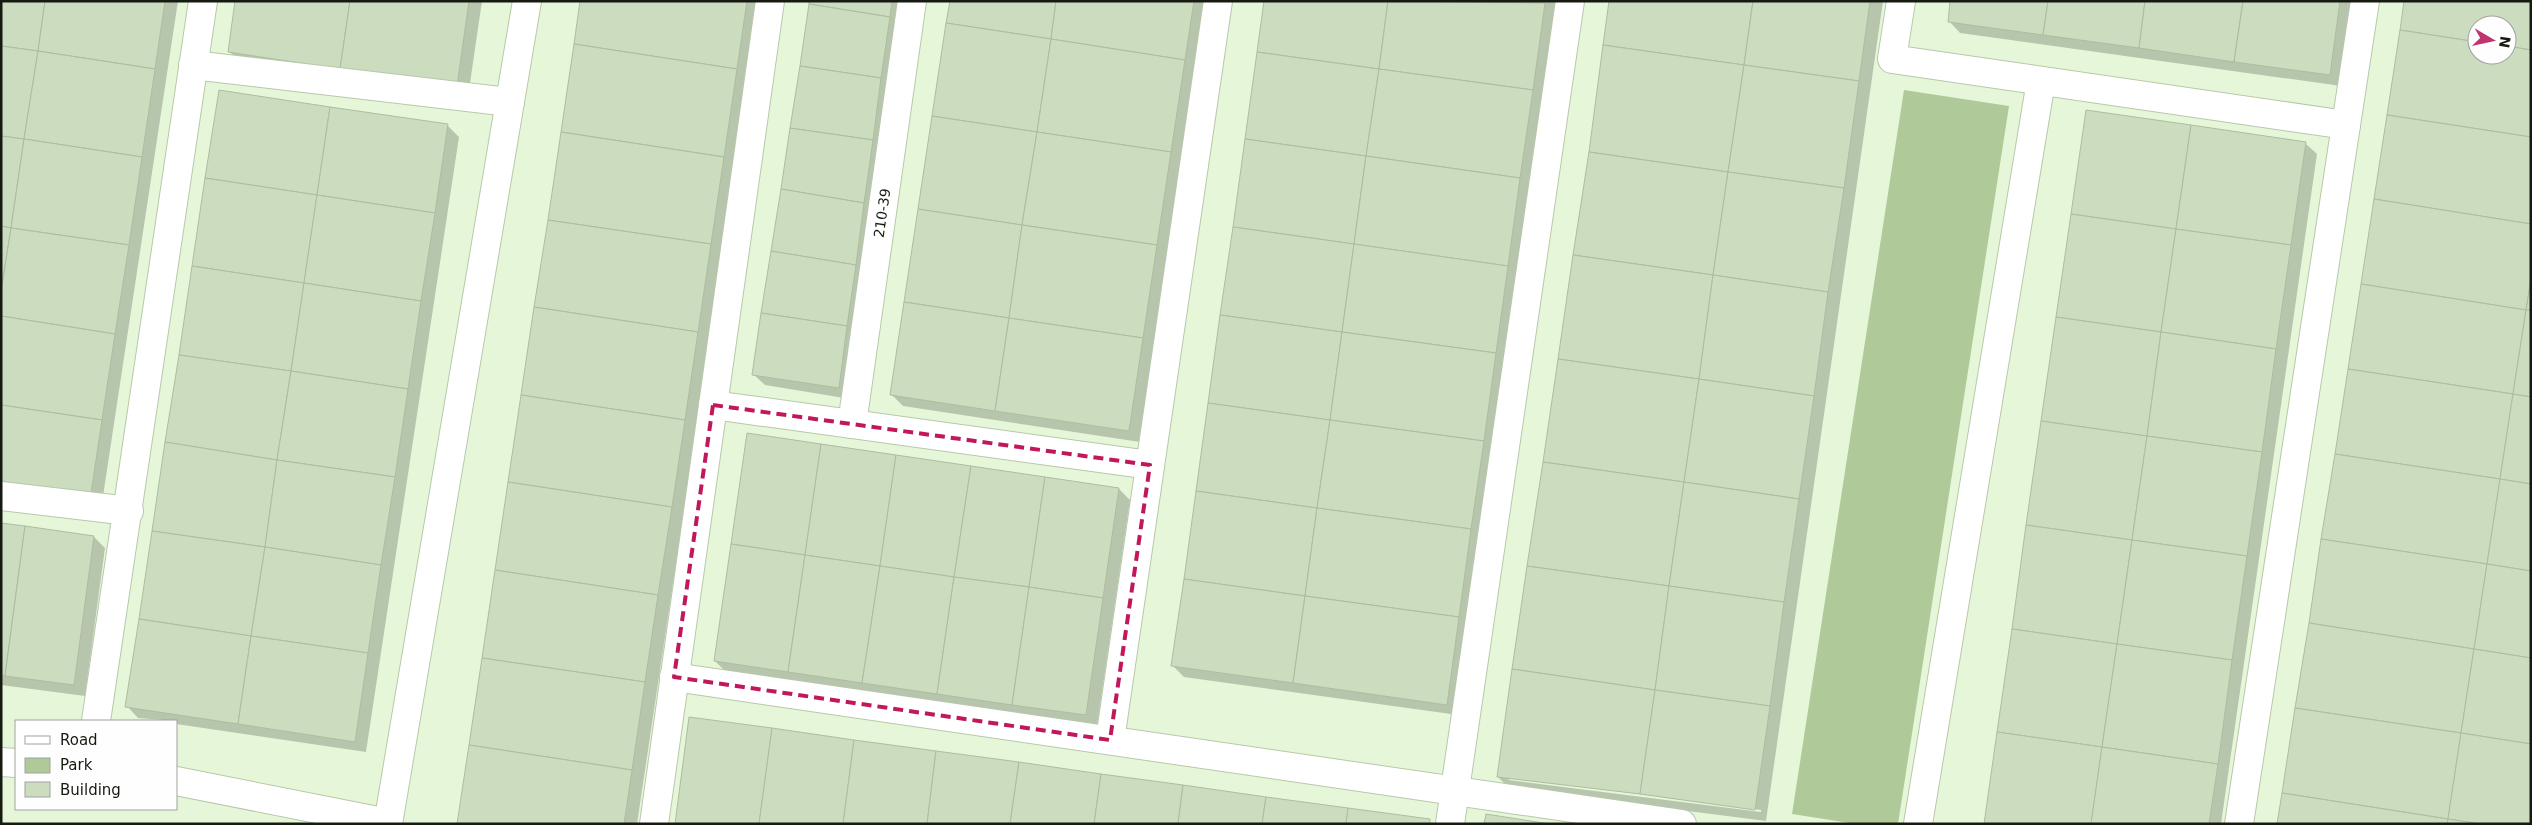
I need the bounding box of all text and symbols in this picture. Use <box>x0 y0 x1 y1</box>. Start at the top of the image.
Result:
north arrow <box>2467 15 2517 65</box>
text: N <box>2496 35 2514 49</box>
street label: 210-39 <box>871 187 893 239</box>
legend <box>15 720 178 810</box>
text: Road <box>60 731 98 749</box>
text: Park <box>60 756 93 774</box>
text: Building <box>60 781 121 799</box>

